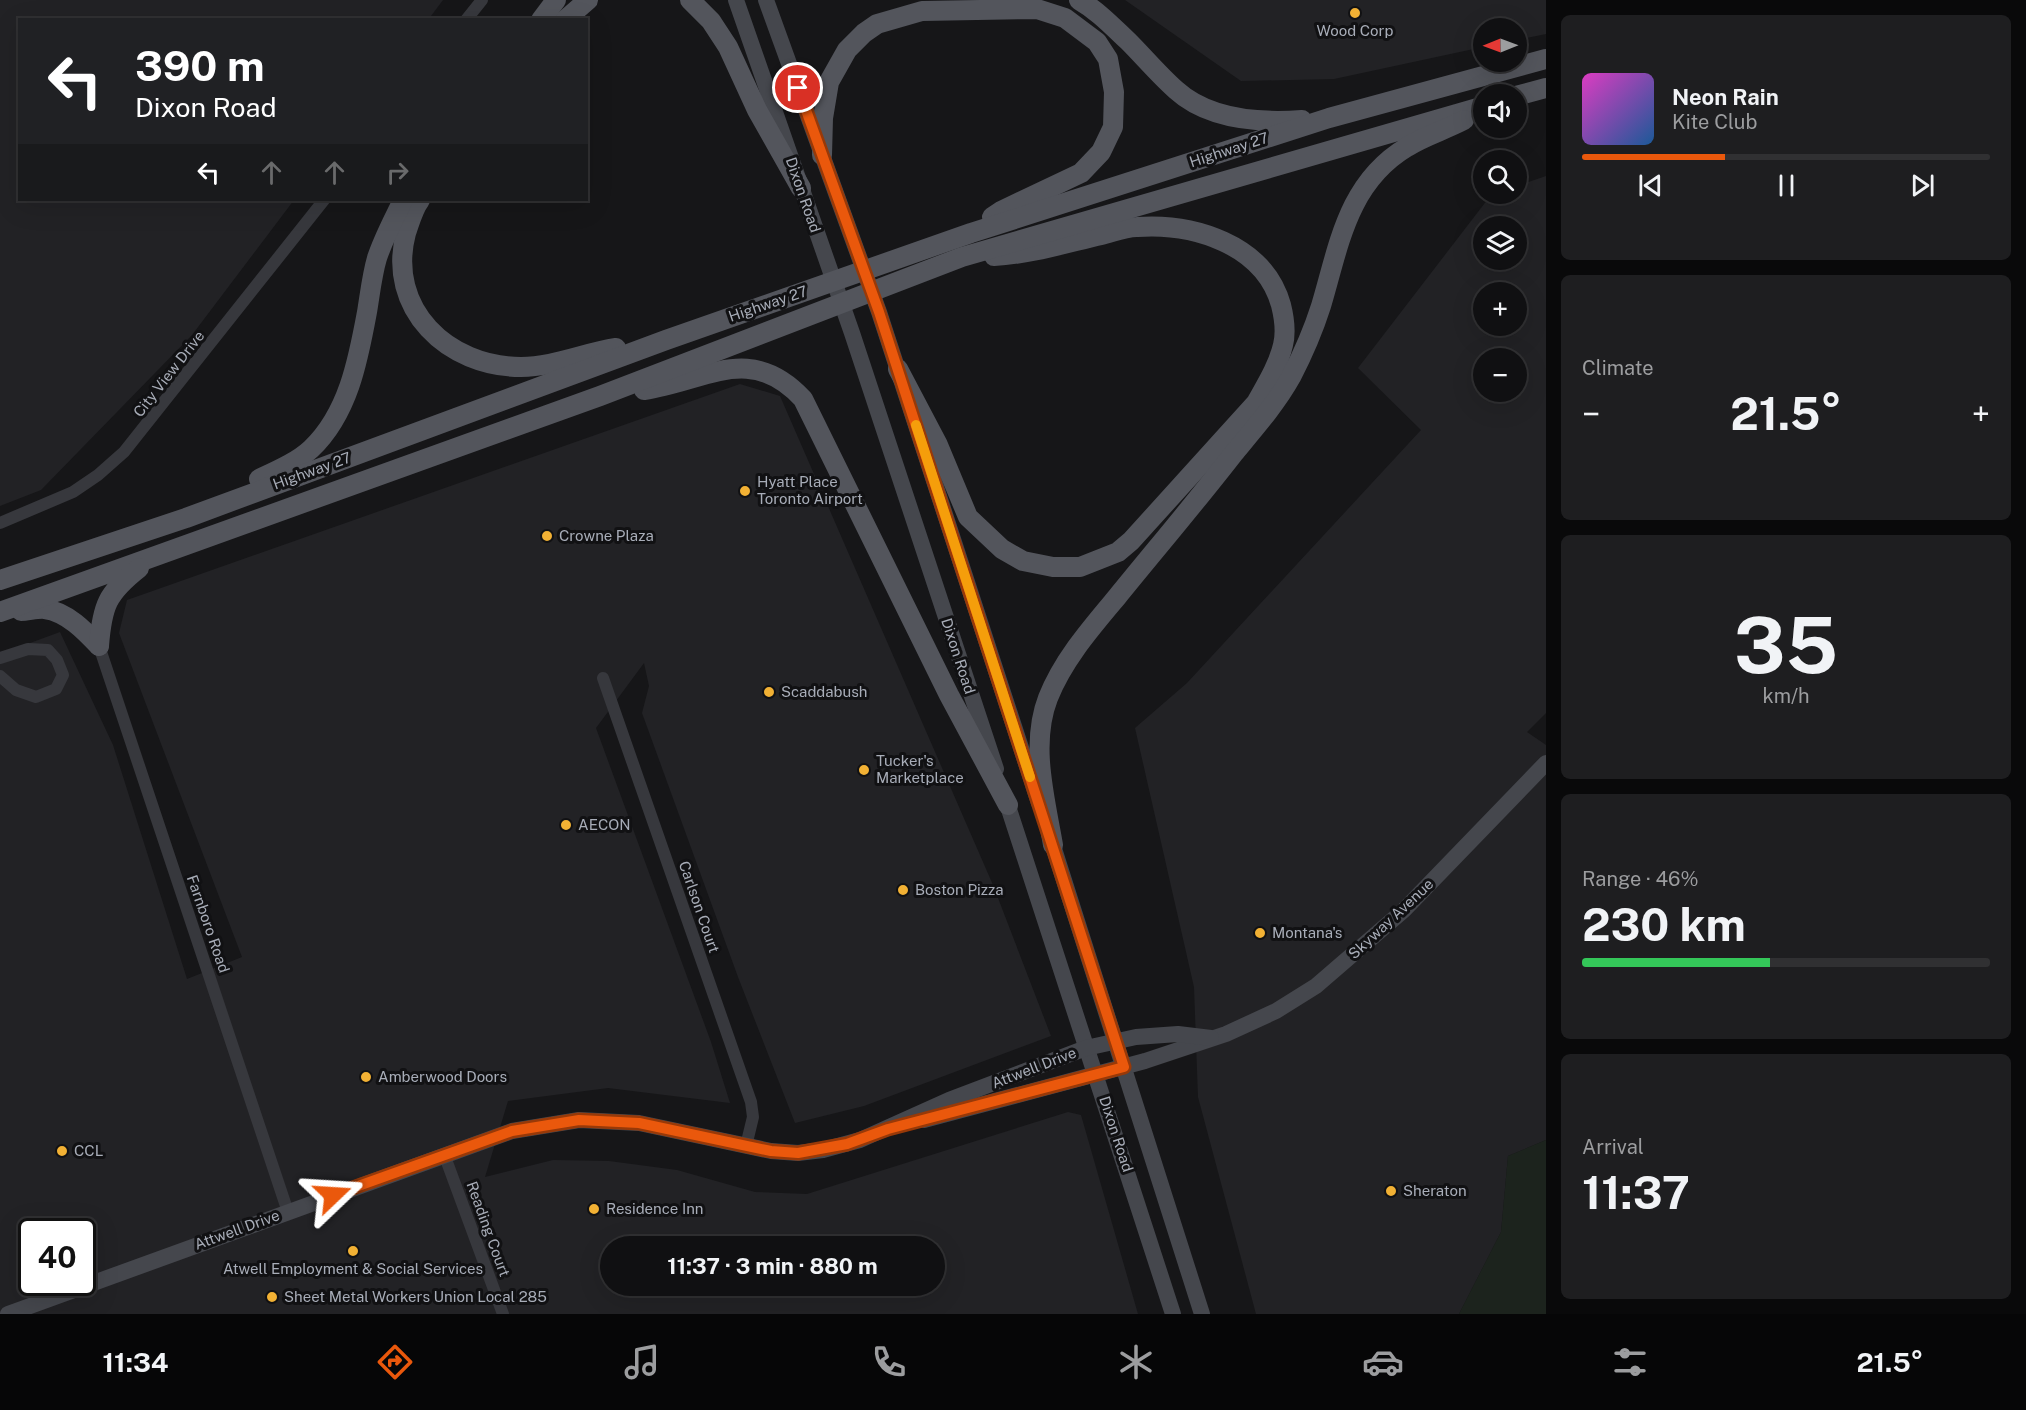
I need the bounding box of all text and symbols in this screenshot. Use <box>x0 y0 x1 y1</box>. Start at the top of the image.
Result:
marker: Wood Corp <box>1348 6 1362 20</box>
north arrow <box>1473 18 1527 72</box>
map controls <box>1473 18 1527 402</box>
place label: Wood Corp <box>1317 22 1393 39</box>
text: 390 m <box>135 41 265 90</box>
icon: left <box>36 42 114 120</box>
pin <box>772 62 823 113</box>
icon: arrive <box>781 71 814 104</box>
button: sound <box>1473 84 1527 138</box>
text: Neon Rain <box>1672 84 1779 110</box>
text: Dixon Road <box>135 91 277 123</box>
text: Kite Club <box>1672 110 1757 134</box>
street label: Highway 27 <box>1187 129 1270 170</box>
button: search <box>1473 150 1527 204</box>
street label: Dixon Road <box>783 155 824 235</box>
icon: left <box>192 156 225 189</box>
icon: ahead <box>255 156 288 189</box>
icon: ahead <box>318 156 351 189</box>
icon: right <box>381 156 414 189</box>
icon: previous <box>1634 169 1667 202</box>
icon: pause <box>1770 169 1803 202</box>
icon: next <box>1906 169 1939 202</box>
button: layers <box>1473 216 1527 270</box>
street label: Highway 27 <box>726 282 809 325</box>
button: + <box>1473 282 1527 336</box>
street label: City View Drive <box>130 327 207 420</box>
button: − <box>1473 348 1527 402</box>
text: Climate <box>1582 356 1654 380</box>
text: 21.5° <box>1730 387 1842 440</box>
text: − <box>1582 395 1600 433</box>
text: + <box>1972 395 1990 433</box>
street label: Highway 27 <box>270 449 353 493</box>
place label: Hyatt Place Toronto Airport <box>757 473 863 507</box>
marker: Hyatt Place Toronto Airport <box>738 484 752 498</box>
place label: Crowne Plaza <box>559 527 654 544</box>
marker: Crowne Plaza <box>540 529 554 543</box>
text: 35 <box>1734 599 1838 691</box>
street label: Dixon Road <box>938 616 979 696</box>
place label: Scaddabush <box>781 683 867 700</box>
text: km/h <box>1762 684 1810 708</box>
marker: Scaddabush <box>762 685 776 699</box>
place label: Tucker's Marketplace <box>876 752 964 786</box>
marker: Tucker's Marketplace <box>857 763 871 777</box>
place label: AECON <box>578 816 631 833</box>
marker: AECON <box>559 818 573 832</box>
street label: Carlson Court <box>676 859 723 955</box>
text: Range · 46% <box>1582 867 1699 891</box>
street label: Farnboro Road <box>184 873 233 975</box>
street label: Skyway Avenue <box>1345 875 1437 962</box>
place label: Boston Pizza <box>915 881 1004 898</box>
marker: Boston Pizza <box>896 883 910 897</box>
text: 230 km <box>1582 898 1746 951</box>
place label: Montana's <box>1272 924 1342 941</box>
marker: Montana's <box>1253 926 1267 940</box>
street label: Attwell Drive <box>989 1044 1079 1091</box>
place label: Amberwood Doors <box>378 1068 507 1085</box>
marker: Amberwood Doors <box>359 1070 373 1084</box>
street label: Dixon Road <box>1096 1094 1137 1174</box>
text: Arrival <box>1582 1135 1644 1159</box>
place label: CCL <box>74 1142 103 1159</box>
marker: CCL <box>55 1144 69 1158</box>
position arrow <box>301 1163 365 1227</box>
text: 11:37 <box>1582 1166 1690 1219</box>
street label: Reading Court <box>463 1179 514 1279</box>
place label: Sheraton <box>1403 1182 1467 1199</box>
marker: Sheraton <box>1384 1184 1398 1198</box>
place label: Residence Inn <box>606 1200 703 1217</box>
marker: Residence Inn <box>587 1202 601 1216</box>
street label: Attwell Drive <box>192 1206 282 1253</box>
speed limit sign: 40 <box>18 1218 96 1296</box>
marker: Atwell Employment & Social Services <box>346 1244 360 1258</box>
text: 11:37 · 3 min · 880 m <box>667 1253 878 1279</box>
place label: Atwell Employment & Social Services <box>223 1260 483 1277</box>
place label: Sheet Metal Workers Union Local 285 <box>284 1288 547 1305</box>
marker: Sheet Metal Workers Union Local 285 <box>265 1290 279 1304</box>
icon: directions <box>374 1341 416 1383</box>
icon: music <box>621 1341 663 1383</box>
icon: phone <box>868 1341 910 1383</box>
icon: climate <box>1115 1341 1157 1383</box>
icon: car <box>1362 1341 1404 1383</box>
icon: filters <box>1609 1341 1651 1383</box>
text: 11:34 <box>103 1346 169 1378</box>
text: 21.5° <box>1856 1346 1923 1378</box>

